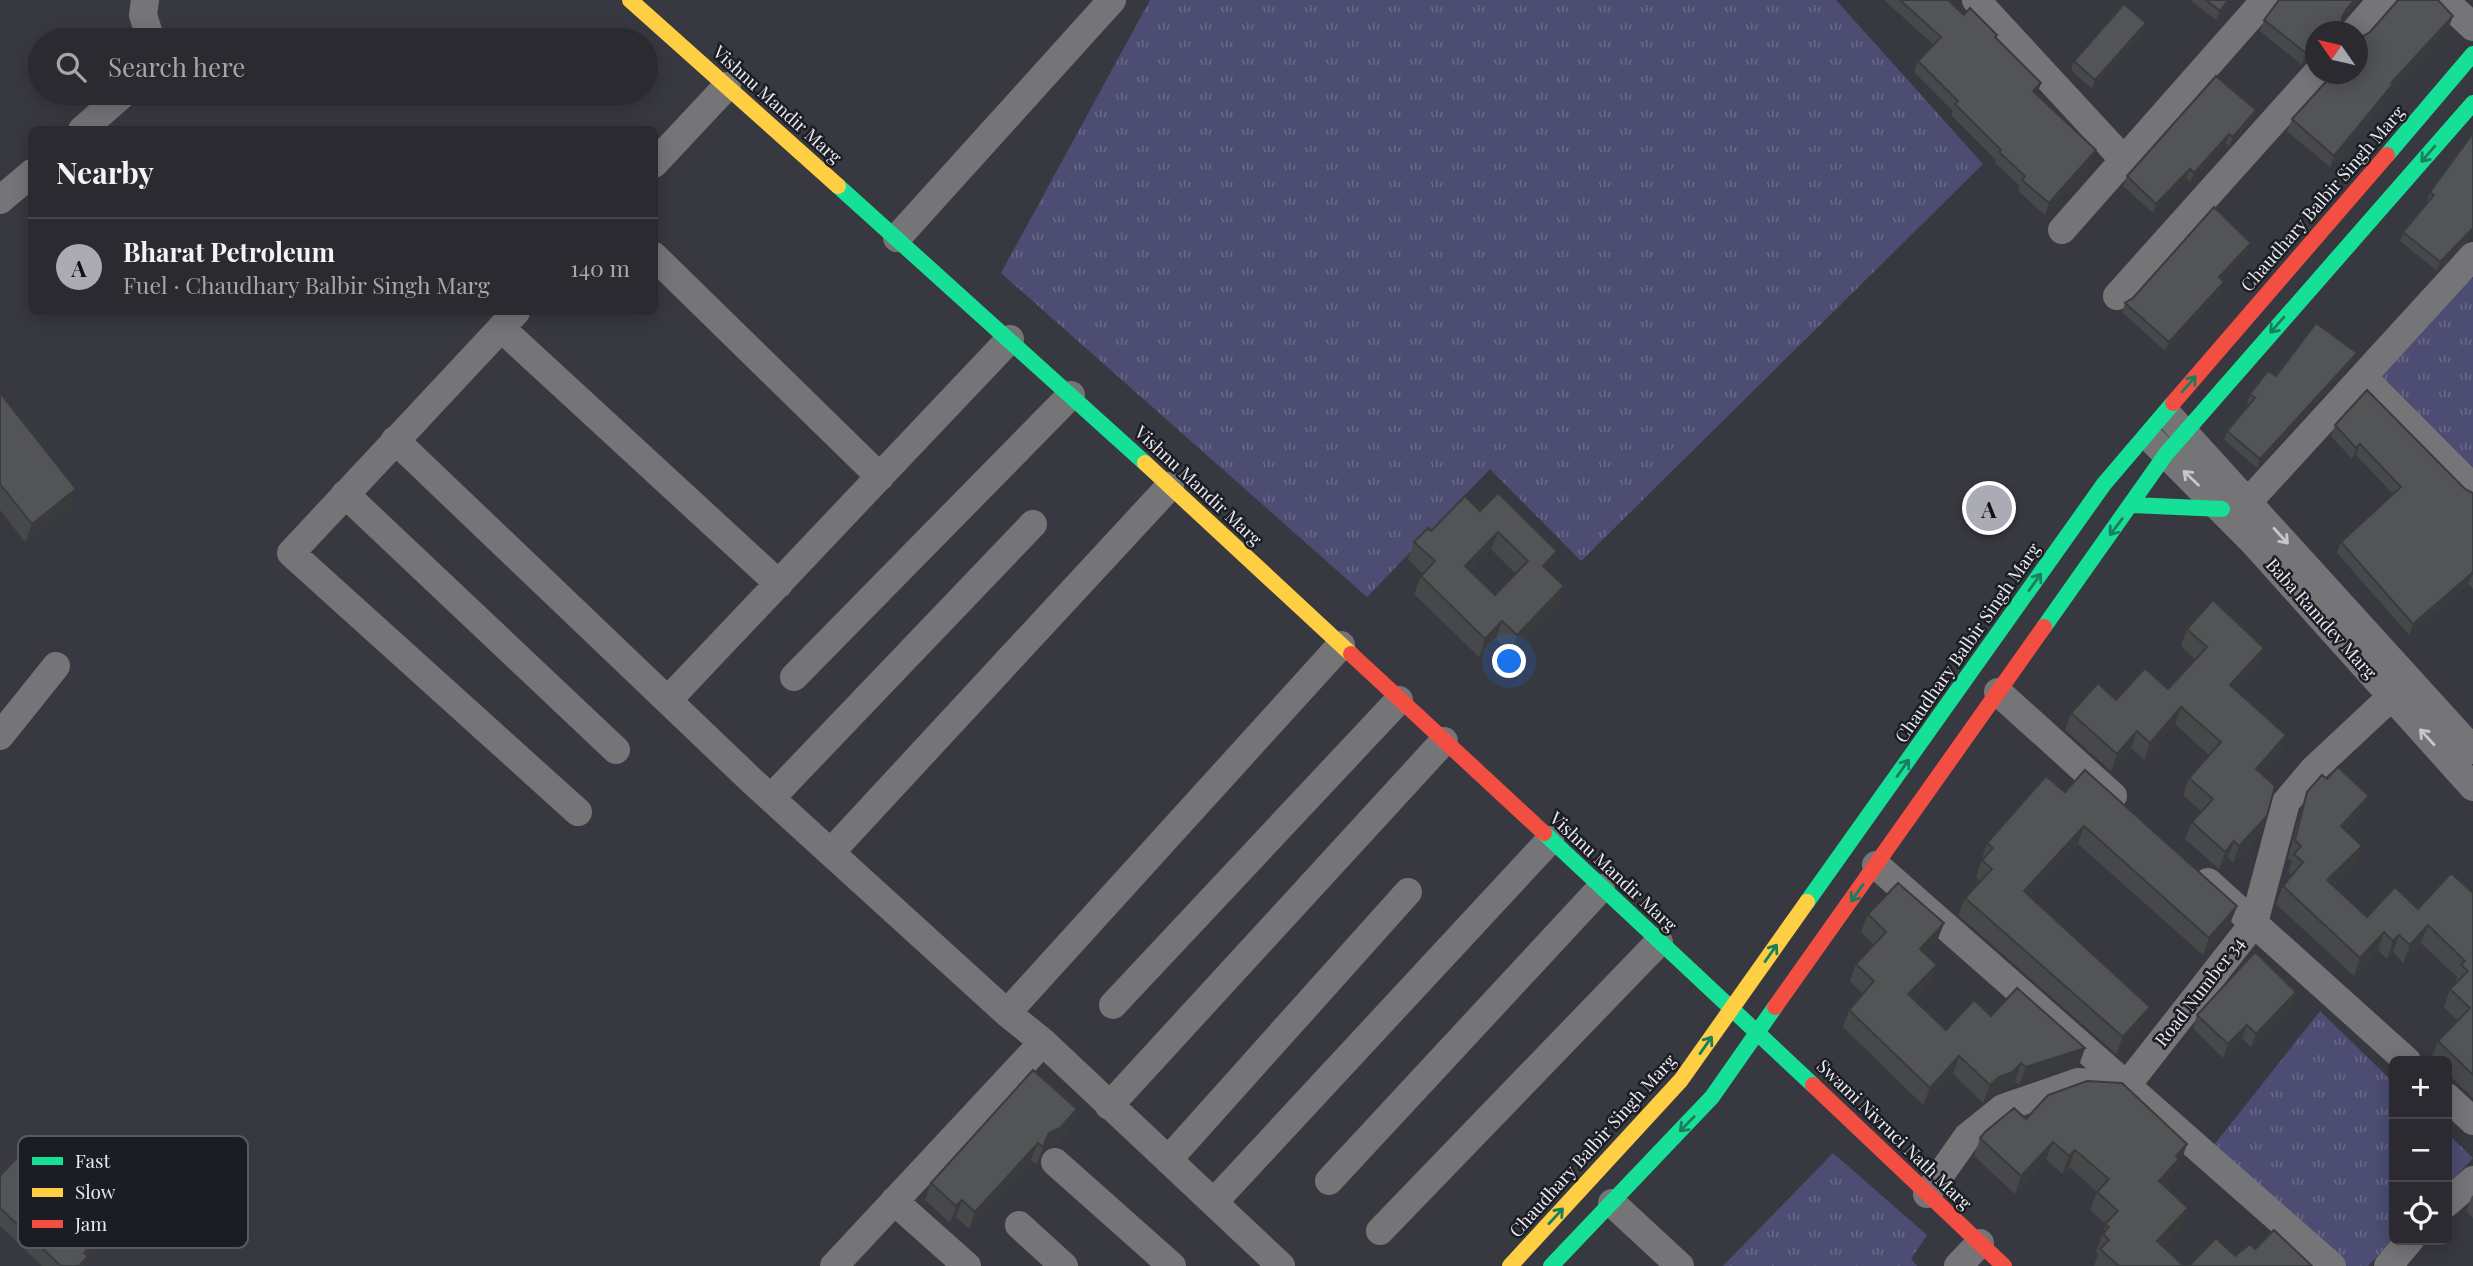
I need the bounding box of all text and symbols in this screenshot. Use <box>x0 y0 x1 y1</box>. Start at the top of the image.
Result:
north arrow <box>2305 21 2368 84</box>
search box <box>28 28 658 105</box>
street label: Vishnu Mandir Marg <box>707 39 848 169</box>
icon: search <box>52 48 90 86</box>
text: Search here <box>108 49 245 84</box>
street label: Chaudhary Balbir Singh Marg <box>2235 100 2410 296</box>
one-way arrow <box>2420 145 2436 163</box>
text: Nearby <box>56 152 154 192</box>
text: Bharat Petroleum <box>123 234 335 269</box>
text: A <box>71 252 87 283</box>
text: 140 m <box>570 252 630 283</box>
text: Fuel · Chaudhary Balbir Singh Marg <box>123 269 490 300</box>
one-way arrow <box>2269 316 2285 334</box>
one-way arrow <box>2181 375 2197 393</box>
street label: Vishnu Mandir Marg <box>1129 419 1268 551</box>
one-way arrow <box>2183 470 2200 487</box>
pin: A <box>1966 482 2012 534</box>
one-way arrow <box>2108 517 2123 536</box>
one-way arrow <box>2273 527 2289 545</box>
street label: Chaudhary Balbir Singh Marg <box>1889 537 2046 747</box>
street label: Baba Ramdev Marg <box>2261 553 2383 684</box>
one-way arrow <box>2027 573 2042 592</box>
your location <box>1492 644 1526 678</box>
one-way arrow <box>2419 728 2435 746</box>
one-way arrow <box>1896 759 1910 778</box>
street label: Vishnu Mandir Marg <box>1544 805 1683 937</box>
one-way arrow <box>1849 883 1864 902</box>
street label: Road Number 34 <box>2149 932 2250 1051</box>
one-way arrow <box>1764 944 1779 963</box>
one-way arrow <box>1699 1036 1713 1055</box>
street label: Chaudhary Balbir Singh Marg <box>1504 1048 1681 1242</box>
street label: Swami Nivruci Nath Marg <box>1812 1054 1978 1215</box>
map controls <box>2389 1056 2452 1245</box>
button: + <box>2389 1056 2452 1119</box>
one-way arrow <box>1678 1115 1695 1132</box>
button: − <box>2389 1119 2452 1182</box>
legend <box>18 1136 248 1248</box>
text: Fast <box>75 1147 111 1173</box>
text: Slow <box>75 1178 116 1204</box>
button: locate <box>2389 1182 2452 1245</box>
one-way arrow <box>1548 1208 1565 1225</box>
text: Jam <box>74 1210 107 1236</box>

